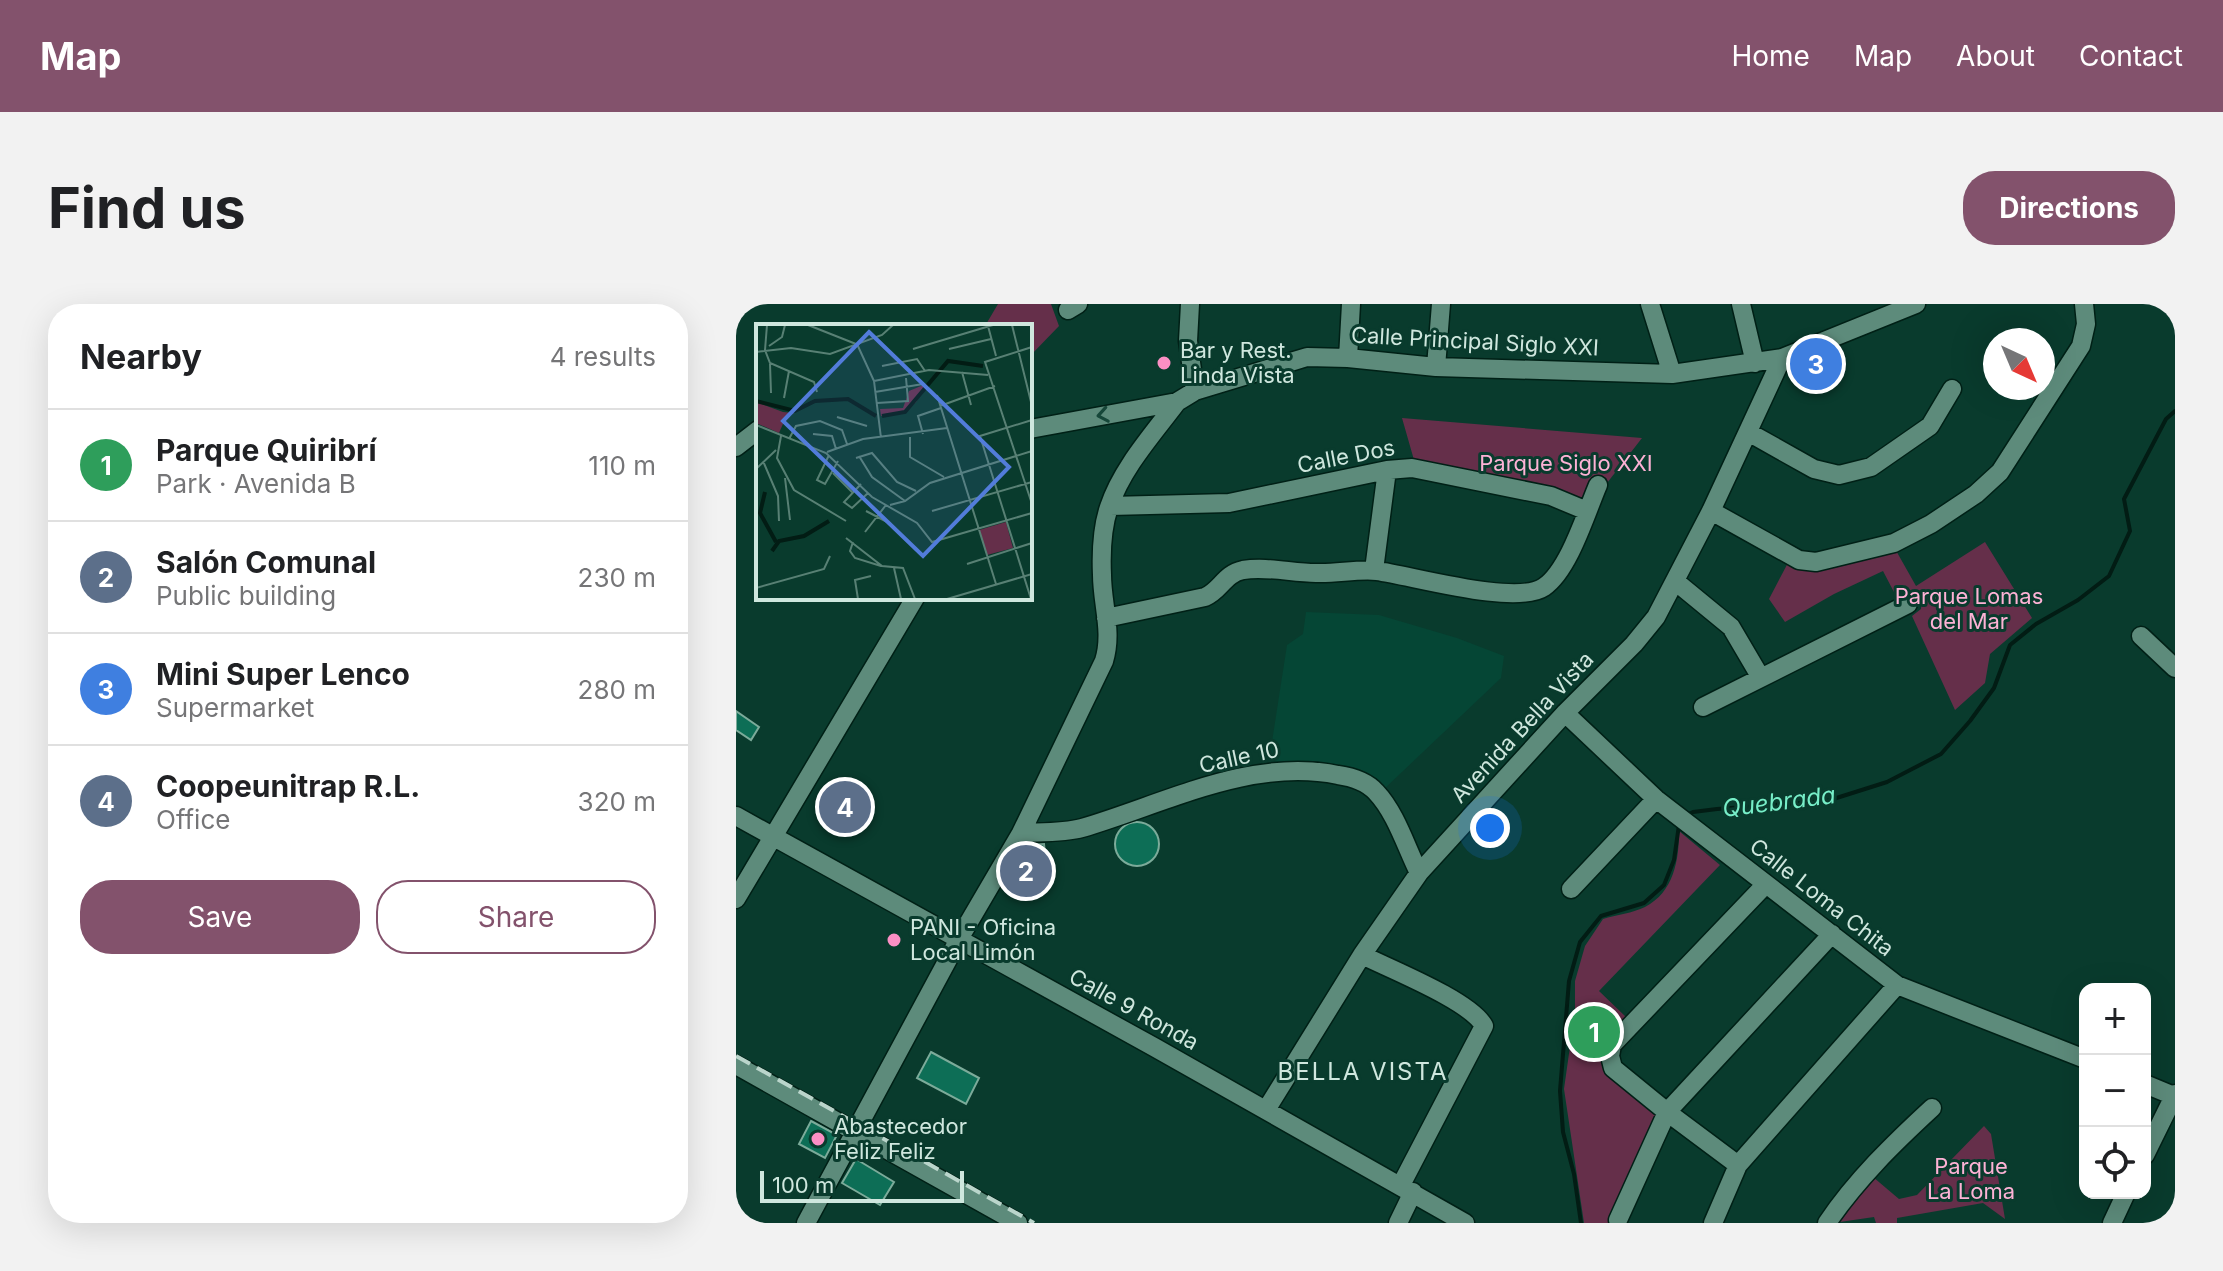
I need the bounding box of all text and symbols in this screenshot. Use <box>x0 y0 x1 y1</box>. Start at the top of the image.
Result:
text: Map <box>40 33 121 79</box>
text: Home <box>1731 39 1810 73</box>
text: Map <box>1854 39 1912 73</box>
text: About <box>1956 39 2035 73</box>
text: Contact <box>2079 39 2183 73</box>
button: Directions <box>1963 171 2175 245</box>
text: Find us <box>48 174 246 242</box>
street label: Calle Principal Siglo XXI <box>1350 322 1600 360</box>
inset map <box>756 324 1032 600</box>
north arrow <box>1983 328 2055 400</box>
pin: 3 <box>1790 334 1842 394</box>
text: Nearby <box>80 336 202 377</box>
place label: Bar y Rest. Linda Vista <box>1180 337 1295 388</box>
text: 4 results <box>550 341 656 372</box>
marker: Bar y Rest. Linda Vista <box>1155 354 1173 372</box>
one-way arrow <box>1097 406 1110 423</box>
text: Parque Quiribrí <box>156 432 377 468</box>
street label: Calle Dos <box>1295 434 1397 478</box>
text: 1 <box>100 450 112 481</box>
text: 110 m <box>588 450 656 481</box>
park label: Parque Siglo XXI <box>1479 450 1653 476</box>
text: Park · Avenida B <box>156 468 356 499</box>
text: Salón Comunal <box>156 544 376 580</box>
text: 2 <box>98 562 114 593</box>
text: 230 m <box>578 562 656 593</box>
text: Public building <box>156 580 336 611</box>
park label: Parque Lomas del Mar <box>1895 583 2043 634</box>
street label: Avenida Bella Vista <box>1445 646 1599 808</box>
text: Mini Super Lenco <box>156 656 410 692</box>
text: 3 <box>98 674 114 705</box>
text: 280 m <box>578 674 656 705</box>
text: Supermarket <box>156 692 314 723</box>
street label: Calle 10 <box>1197 736 1281 778</box>
text: Coopeunitrap R.L. <box>156 768 420 804</box>
pin: 4 <box>819 777 871 837</box>
water label: Quebrada <box>1721 780 1837 823</box>
text: 4 <box>97 786 115 817</box>
text: 320 m <box>578 786 656 817</box>
text: Office <box>156 804 230 835</box>
your location <box>1470 808 1510 848</box>
street label: Calle Loma Chita <box>1745 833 1899 961</box>
pin: 2 <box>1000 841 1052 901</box>
button: Save <box>80 880 360 954</box>
button: Share <box>376 880 656 954</box>
place label: PANI - Oficina Local Limón <box>910 914 1056 965</box>
marker: PANI - Oficina Local Limón <box>885 931 903 949</box>
street label: Calle 9 Ronda <box>1065 963 1203 1055</box>
map controls <box>2079 983 2151 1199</box>
button: + <box>2079 983 2151 1055</box>
pin: 1 <box>1568 1002 1620 1062</box>
button: − <box>2079 1055 2151 1127</box>
district label: BELLA VISTA <box>1278 1057 1449 1086</box>
place label: Abastecedor Feliz Feliz <box>834 1113 967 1164</box>
button: locate <box>2079 1127 2151 1199</box>
marker: Abastecedor Feliz Feliz <box>809 1130 827 1148</box>
park label: Parque La Loma <box>1927 1153 2015 1204</box>
scale bar <box>760 1167 964 1203</box>
text: 100 m <box>772 1172 834 1198</box>

